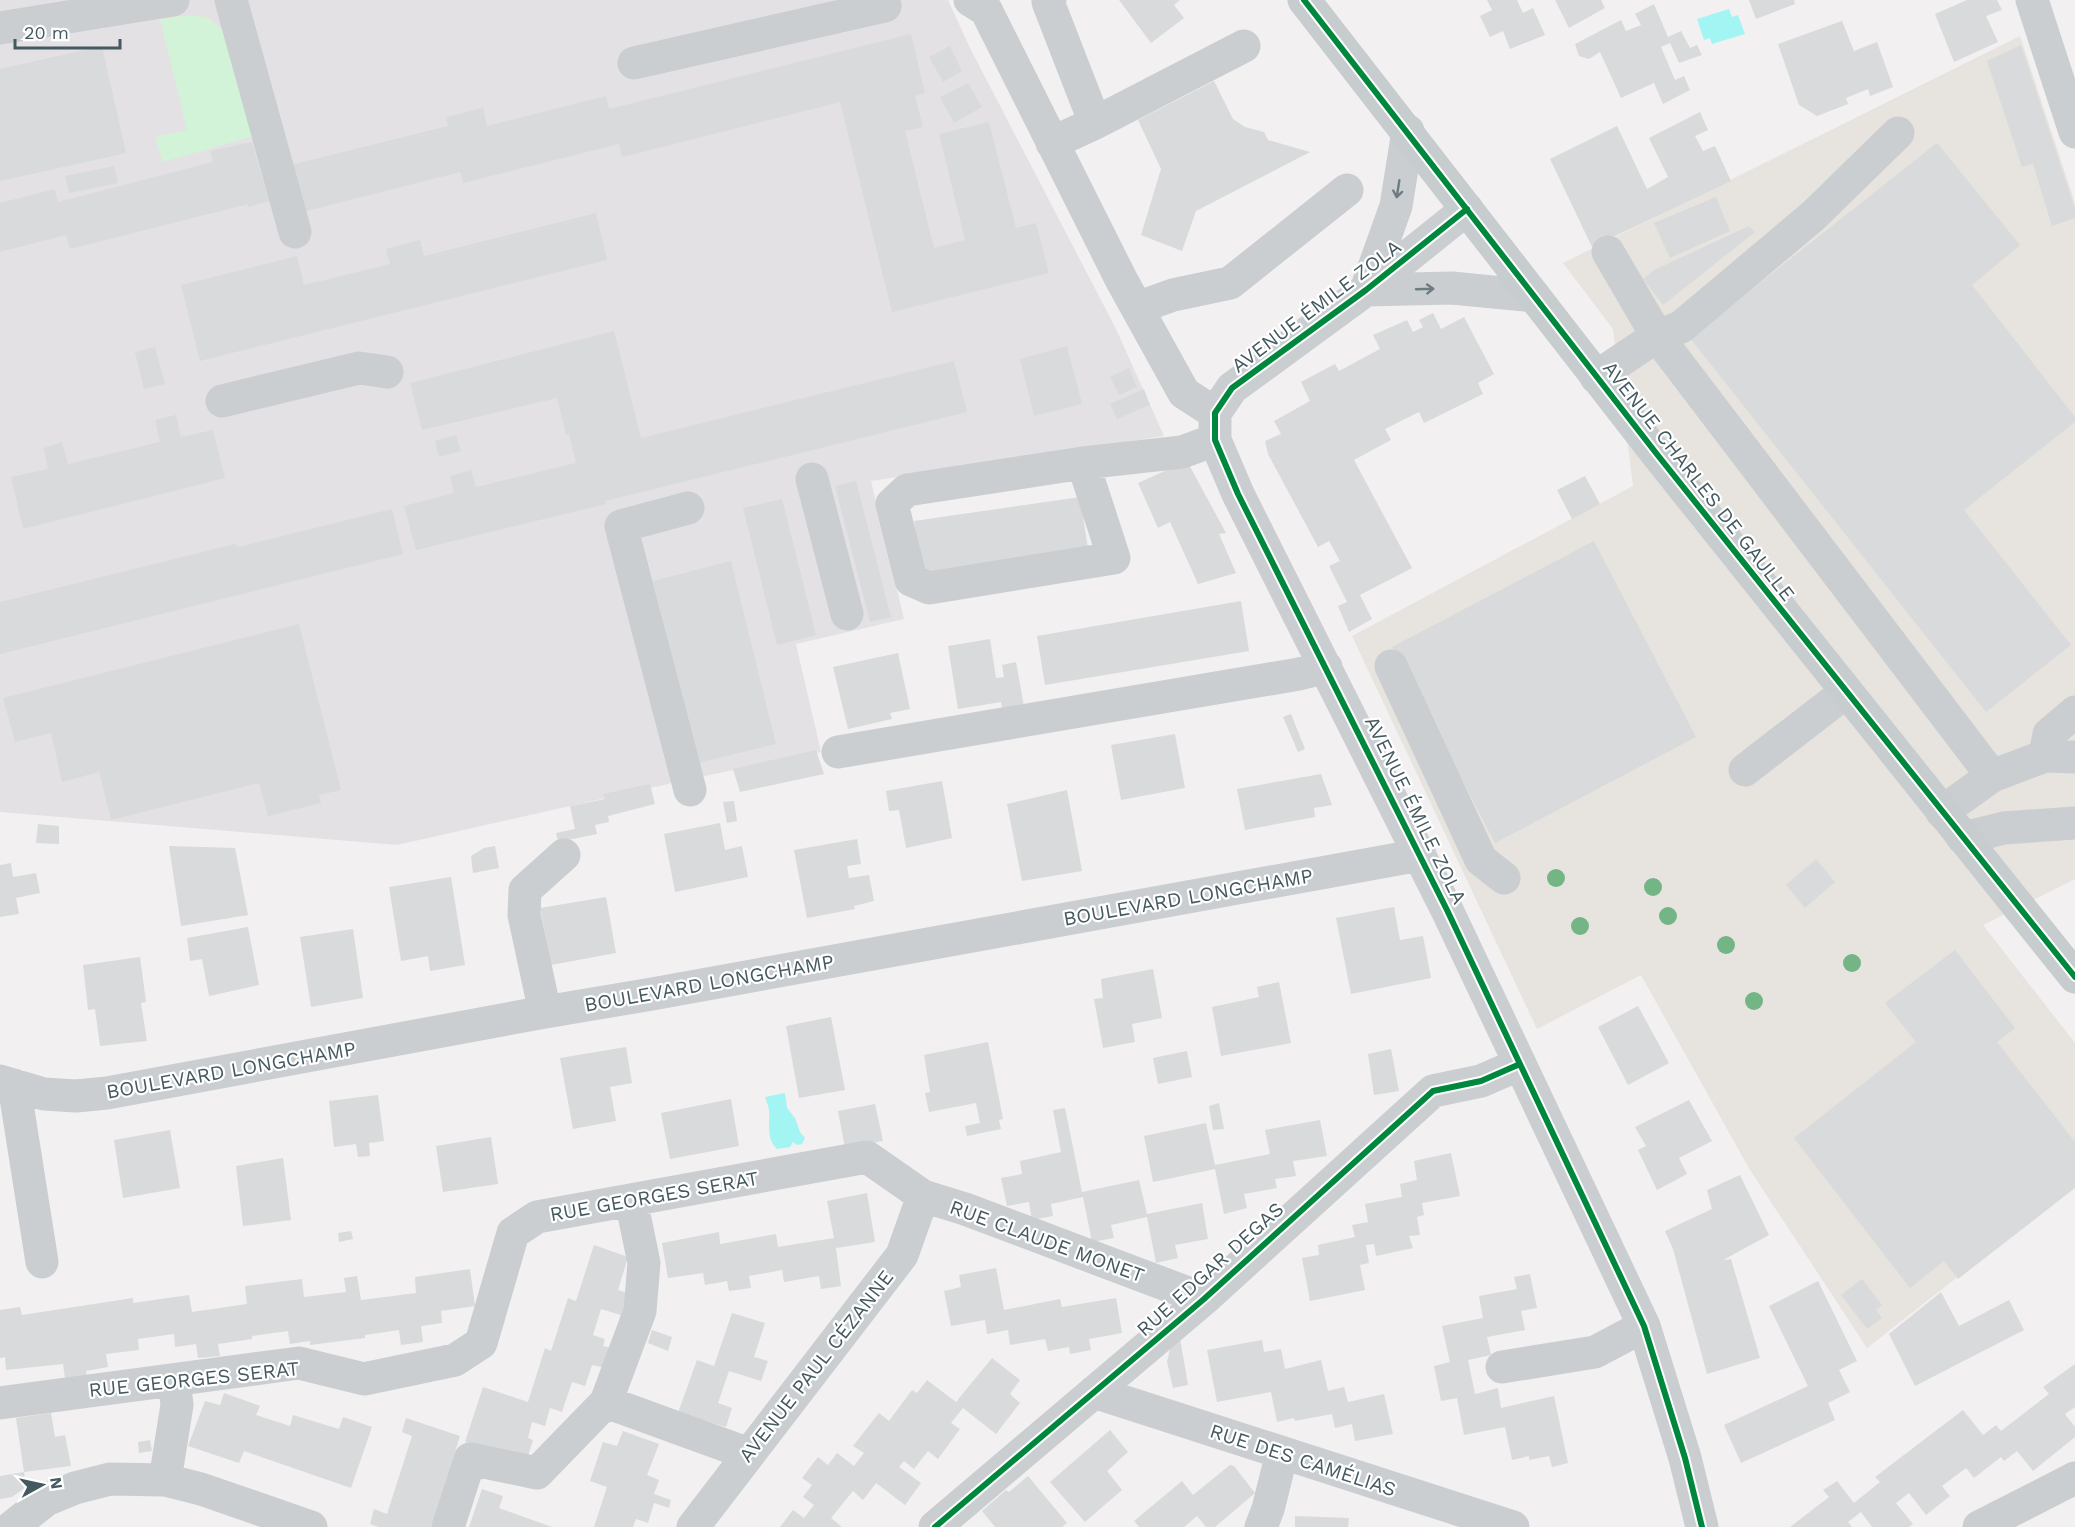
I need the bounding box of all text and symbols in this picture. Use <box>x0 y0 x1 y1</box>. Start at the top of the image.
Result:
scale bar <box>15 12 120 50</box>
text: 20 m <box>24 22 69 43</box>
one-way arrow <box>1393 179 1404 199</box>
street label: AVENUE ÉMILE ZOLA <box>1227 234 1405 378</box>
one-way arrow <box>1414 283 1434 295</box>
street label: AVENUE CHARLES DE GAULLE <box>1598 356 1800 606</box>
street label: AVENUE ÉMILE ZOLA <box>1360 712 1472 908</box>
street label: BOULEVARD LONGCHAMP <box>1061 863 1315 931</box>
street label: BOULEVARD LONGCHAMP <box>582 949 836 1017</box>
street label: BOULEVARD LONGCHAMP <box>104 1036 358 1104</box>
street label: RUE GEORGES SERAT <box>548 1166 760 1226</box>
street label: RUE CLAUDE MONET <box>946 1195 1148 1287</box>
street label: RUE EDGAR DEGAS <box>1132 1197 1288 1341</box>
street label: AVENUE PAUL CÉZANNE <box>734 1265 898 1467</box>
street label: RUE GEORGES SERAT <box>88 1356 300 1402</box>
street label: RUE DES CAMÉLIAS <box>1207 1419 1399 1501</box>
north arrow <box>12 1455 72 1515</box>
text: N <box>46 1476 67 1490</box>

